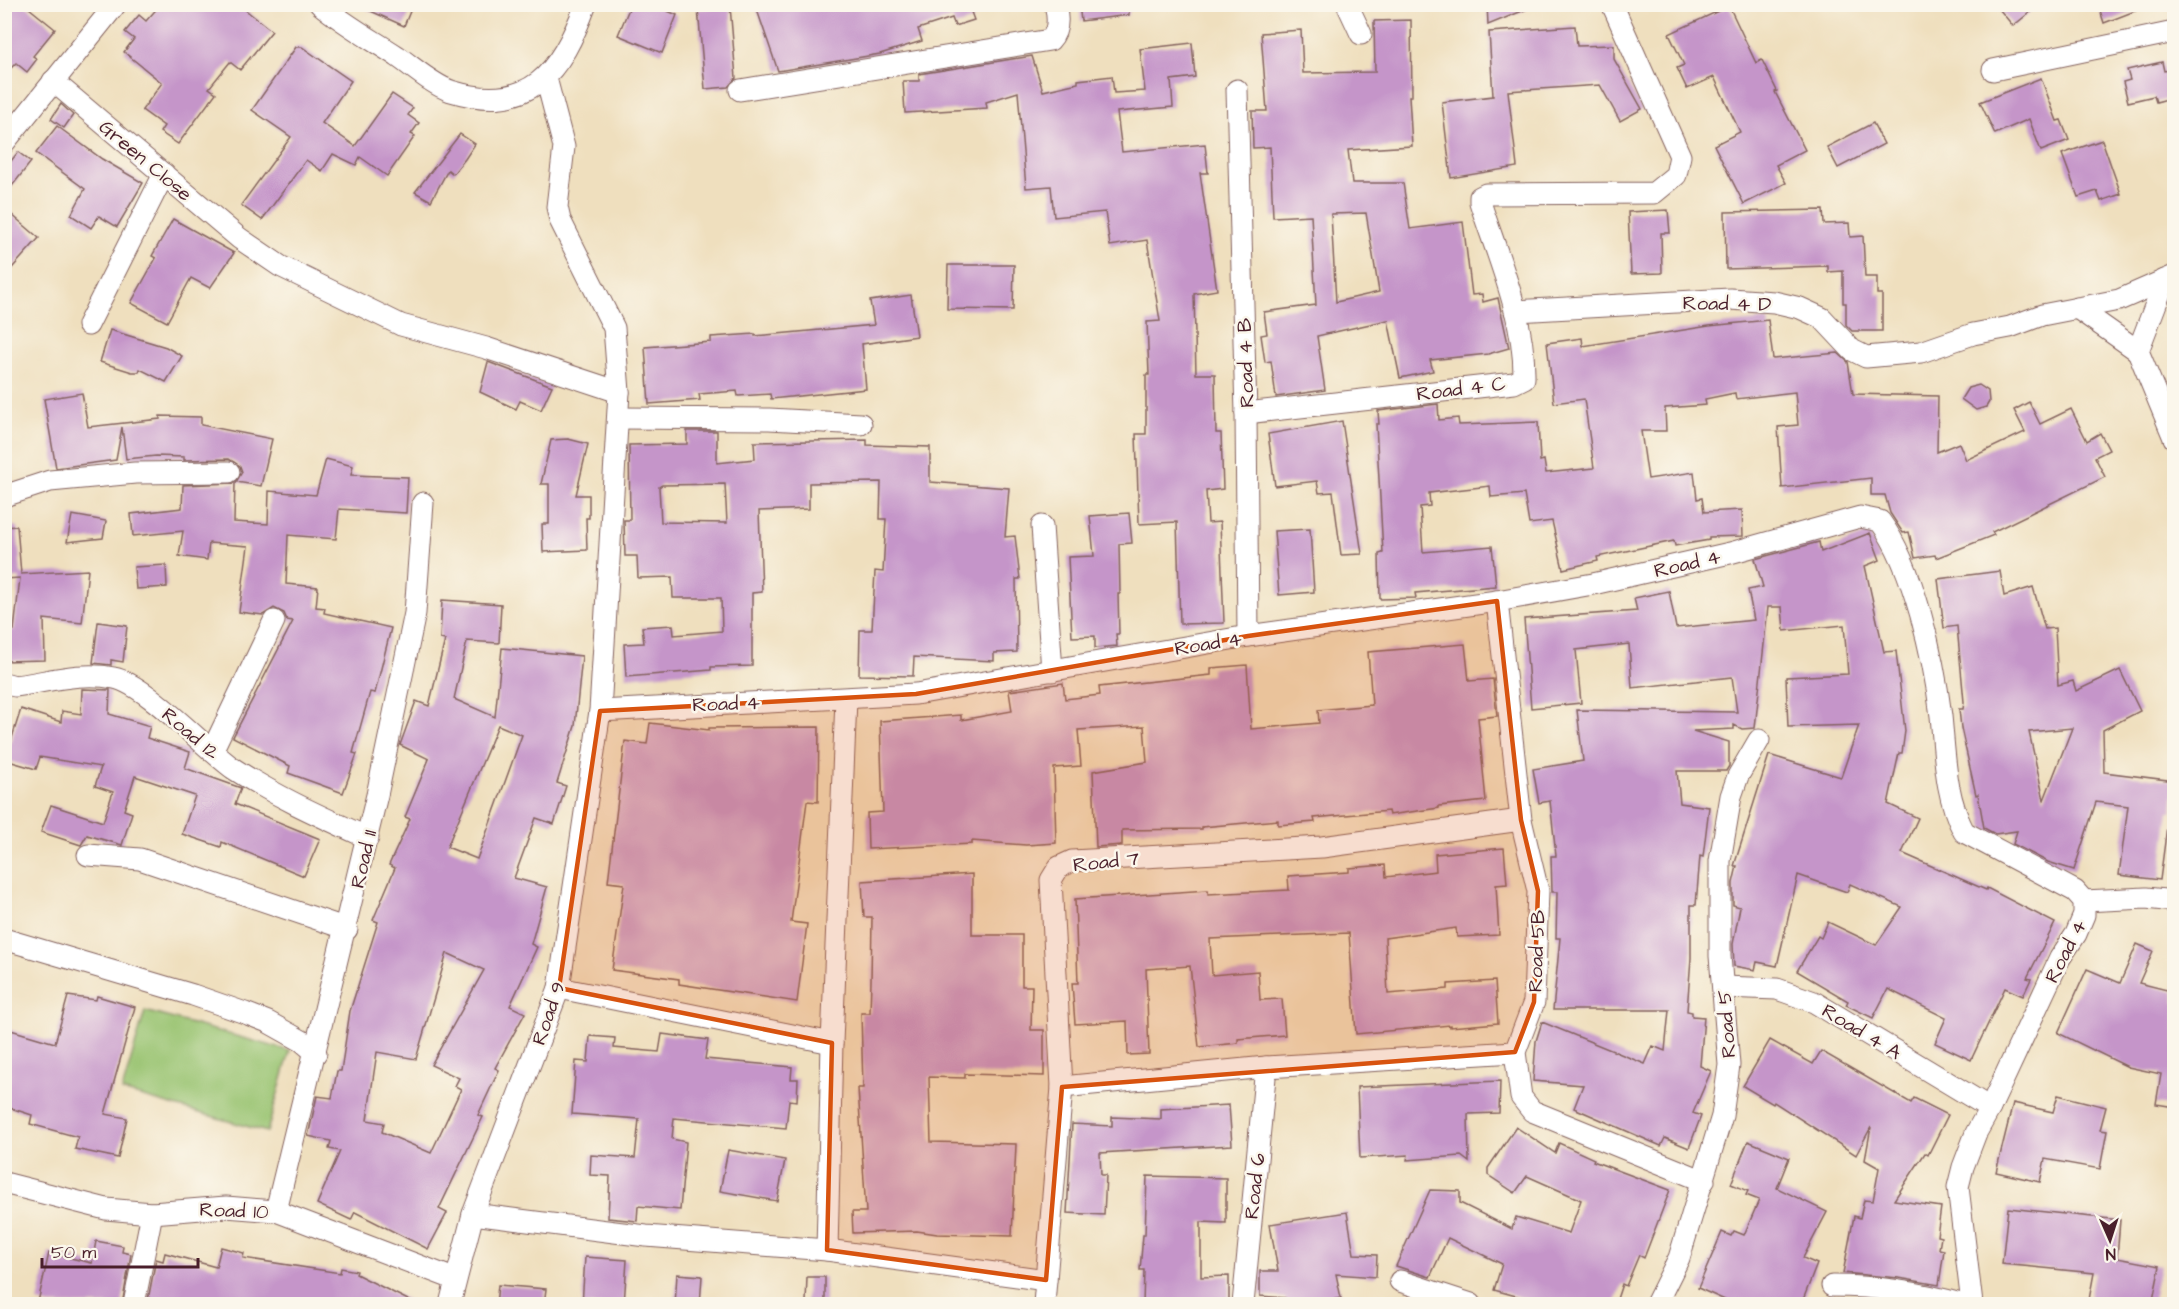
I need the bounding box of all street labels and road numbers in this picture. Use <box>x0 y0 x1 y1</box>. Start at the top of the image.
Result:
street label: Green Close <box>93 113 198 208</box>
street label: Road 4 D <box>1682 289 1772 319</box>
street label: Road 4 B <box>1230 318 1262 408</box>
street label: Road 4 C <box>1415 370 1507 408</box>
street label: Road 4 <box>1651 543 1724 585</box>
street label: Road 4 <box>1173 625 1244 663</box>
street label: Road 4 <box>692 689 761 719</box>
street label: Road 12 <box>155 701 226 767</box>
street label: Road 11 <box>344 827 384 891</box>
street label: Road 7 <box>1072 845 1141 879</box>
street label: Road 5B <box>1522 909 1552 993</box>
street label: Road 4 <box>2038 915 2094 988</box>
street label: Road 9 <box>525 978 573 1049</box>
street label: Road 5 <box>1711 989 1743 1059</box>
street label: Road 4 A <box>1816 997 1907 1067</box>
street label: Road 6 <box>1238 1151 1272 1221</box>
street label: Road 10 <box>199 1196 269 1226</box>

